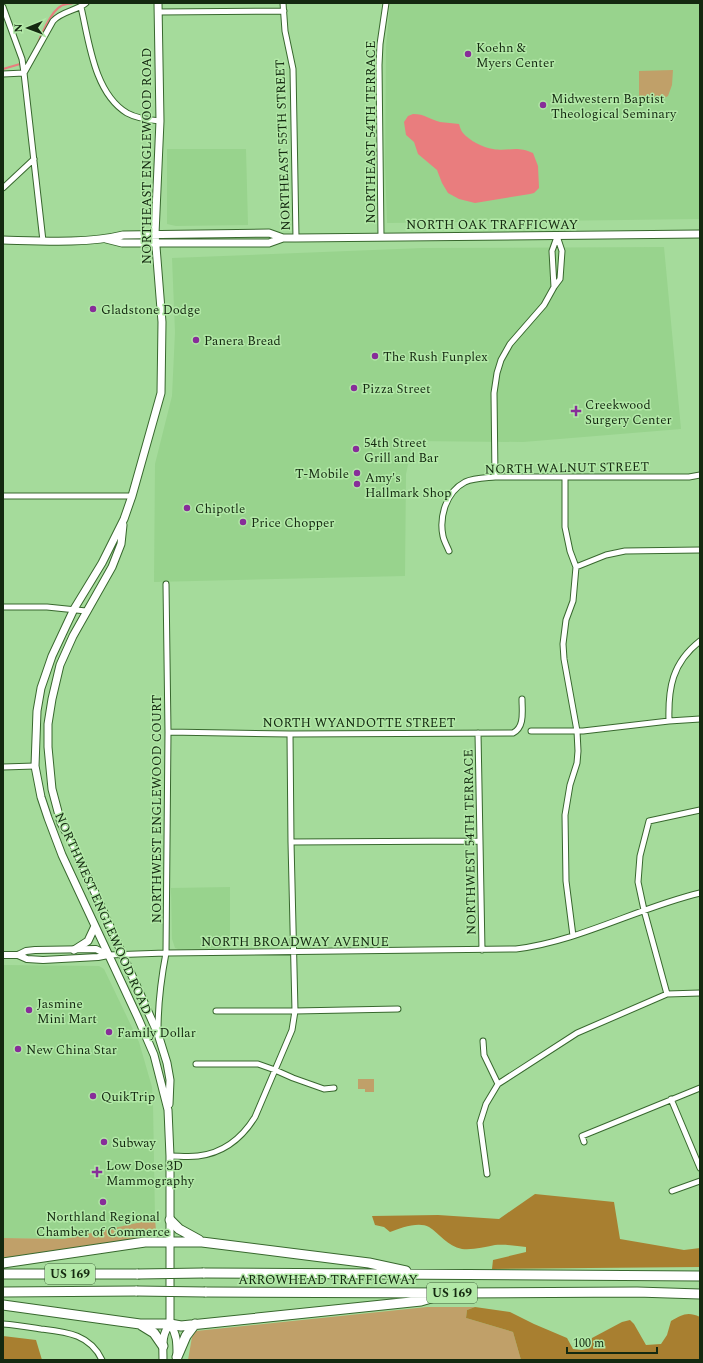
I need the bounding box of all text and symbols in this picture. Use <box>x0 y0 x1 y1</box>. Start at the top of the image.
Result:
north arrow <box>8 8 48 48</box>
text: N <box>10 24 27 33</box>
place label: Koehn & Myers Center <box>476 38 554 73</box>
street label: NORTHEAST 54TH TERRACE <box>361 40 381 224</box>
street label: NORTHEAST ENGLEWOOD ROAD <box>137 48 157 264</box>
marker: Koehn & Myers Center <box>463 49 473 59</box>
street label: NORTHEAST 55TH STREET <box>270 59 296 231</box>
place label: Midwestern Baptist Theological Seminary <box>551 89 677 124</box>
marker: Midwestern Baptist Theological Seminary <box>538 100 548 110</box>
street label: NORTH OAK TRAFFICWAY <box>406 215 578 235</box>
place label: Gladstone Dodge <box>101 300 200 320</box>
marker: Gladstone Dodge <box>88 304 98 314</box>
place label: Panera Bread <box>204 331 281 351</box>
marker: Panera Bread <box>191 335 201 345</box>
place label: The Rush Funplex <box>383 347 488 367</box>
marker: The Rush Funplex <box>370 351 380 361</box>
place label: Pizza Street <box>362 379 431 399</box>
marker: Pizza Street <box>349 383 359 393</box>
place label: Creekwood Surgery Center <box>585 395 672 430</box>
marker: Creekwood Surgery Center <box>570 405 582 417</box>
place label: 54th Street Grill and Bar <box>364 433 439 468</box>
marker: 54th Street Grill and Bar <box>351 444 361 454</box>
street label: NORTH WALNUT STREET <box>485 457 650 479</box>
place label: T-Mobile <box>295 464 349 484</box>
marker: T-Mobile <box>352 468 362 478</box>
place label: Amy's Hallmark Shop <box>365 468 451 503</box>
marker: Amy's Hallmark Shop <box>352 479 362 489</box>
place label: Chipotle <box>195 499 245 519</box>
marker: Chipotle <box>182 503 192 513</box>
place label: Price Chopper <box>251 513 334 533</box>
marker: Price Chopper <box>238 517 248 527</box>
street label: NORTHWEST ENGLEWOOD COURT <box>147 694 167 923</box>
street label: NORTH WYANDOTTE STREET <box>263 713 456 733</box>
street label: NORTHWEST 54TH TERRACE <box>458 749 482 935</box>
street label: NORTHWEST ENGLEWOOD ROAD <box>49 809 157 1018</box>
street label: NORTH BROADWAY AVENUE <box>201 932 389 952</box>
place label: Jasmine Mini Mart <box>37 994 97 1029</box>
marker: Jasmine Mini Mart <box>24 1005 34 1015</box>
place label: Family Dollar <box>117 1023 196 1043</box>
marker: Family Dollar <box>104 1027 114 1037</box>
place label: New China Star <box>26 1040 117 1060</box>
marker: New China Star <box>13 1044 23 1054</box>
place label: QuikTrip <box>101 1087 155 1107</box>
marker: QuikTrip <box>88 1091 98 1101</box>
place label: Subway <box>112 1133 157 1153</box>
marker: Subway <box>99 1137 109 1147</box>
place label: Low Dose 3D Mammography <box>106 1156 195 1191</box>
marker: Low Dose 3D Mammography <box>91 1166 103 1178</box>
marker: Northland Regional Chamber of Commerce <box>98 1197 108 1207</box>
place label: Northland Regional Chamber of Commerce <box>36 1207 170 1242</box>
road number: US 169 <box>45 1264 95 1284</box>
street label: ARROWHEAD TRAFFICWAY <box>238 1270 418 1290</box>
road number: US 169 <box>427 1283 477 1303</box>
scale bar <box>567 1329 657 1355</box>
text: 100 m <box>573 1334 604 1353</box>

